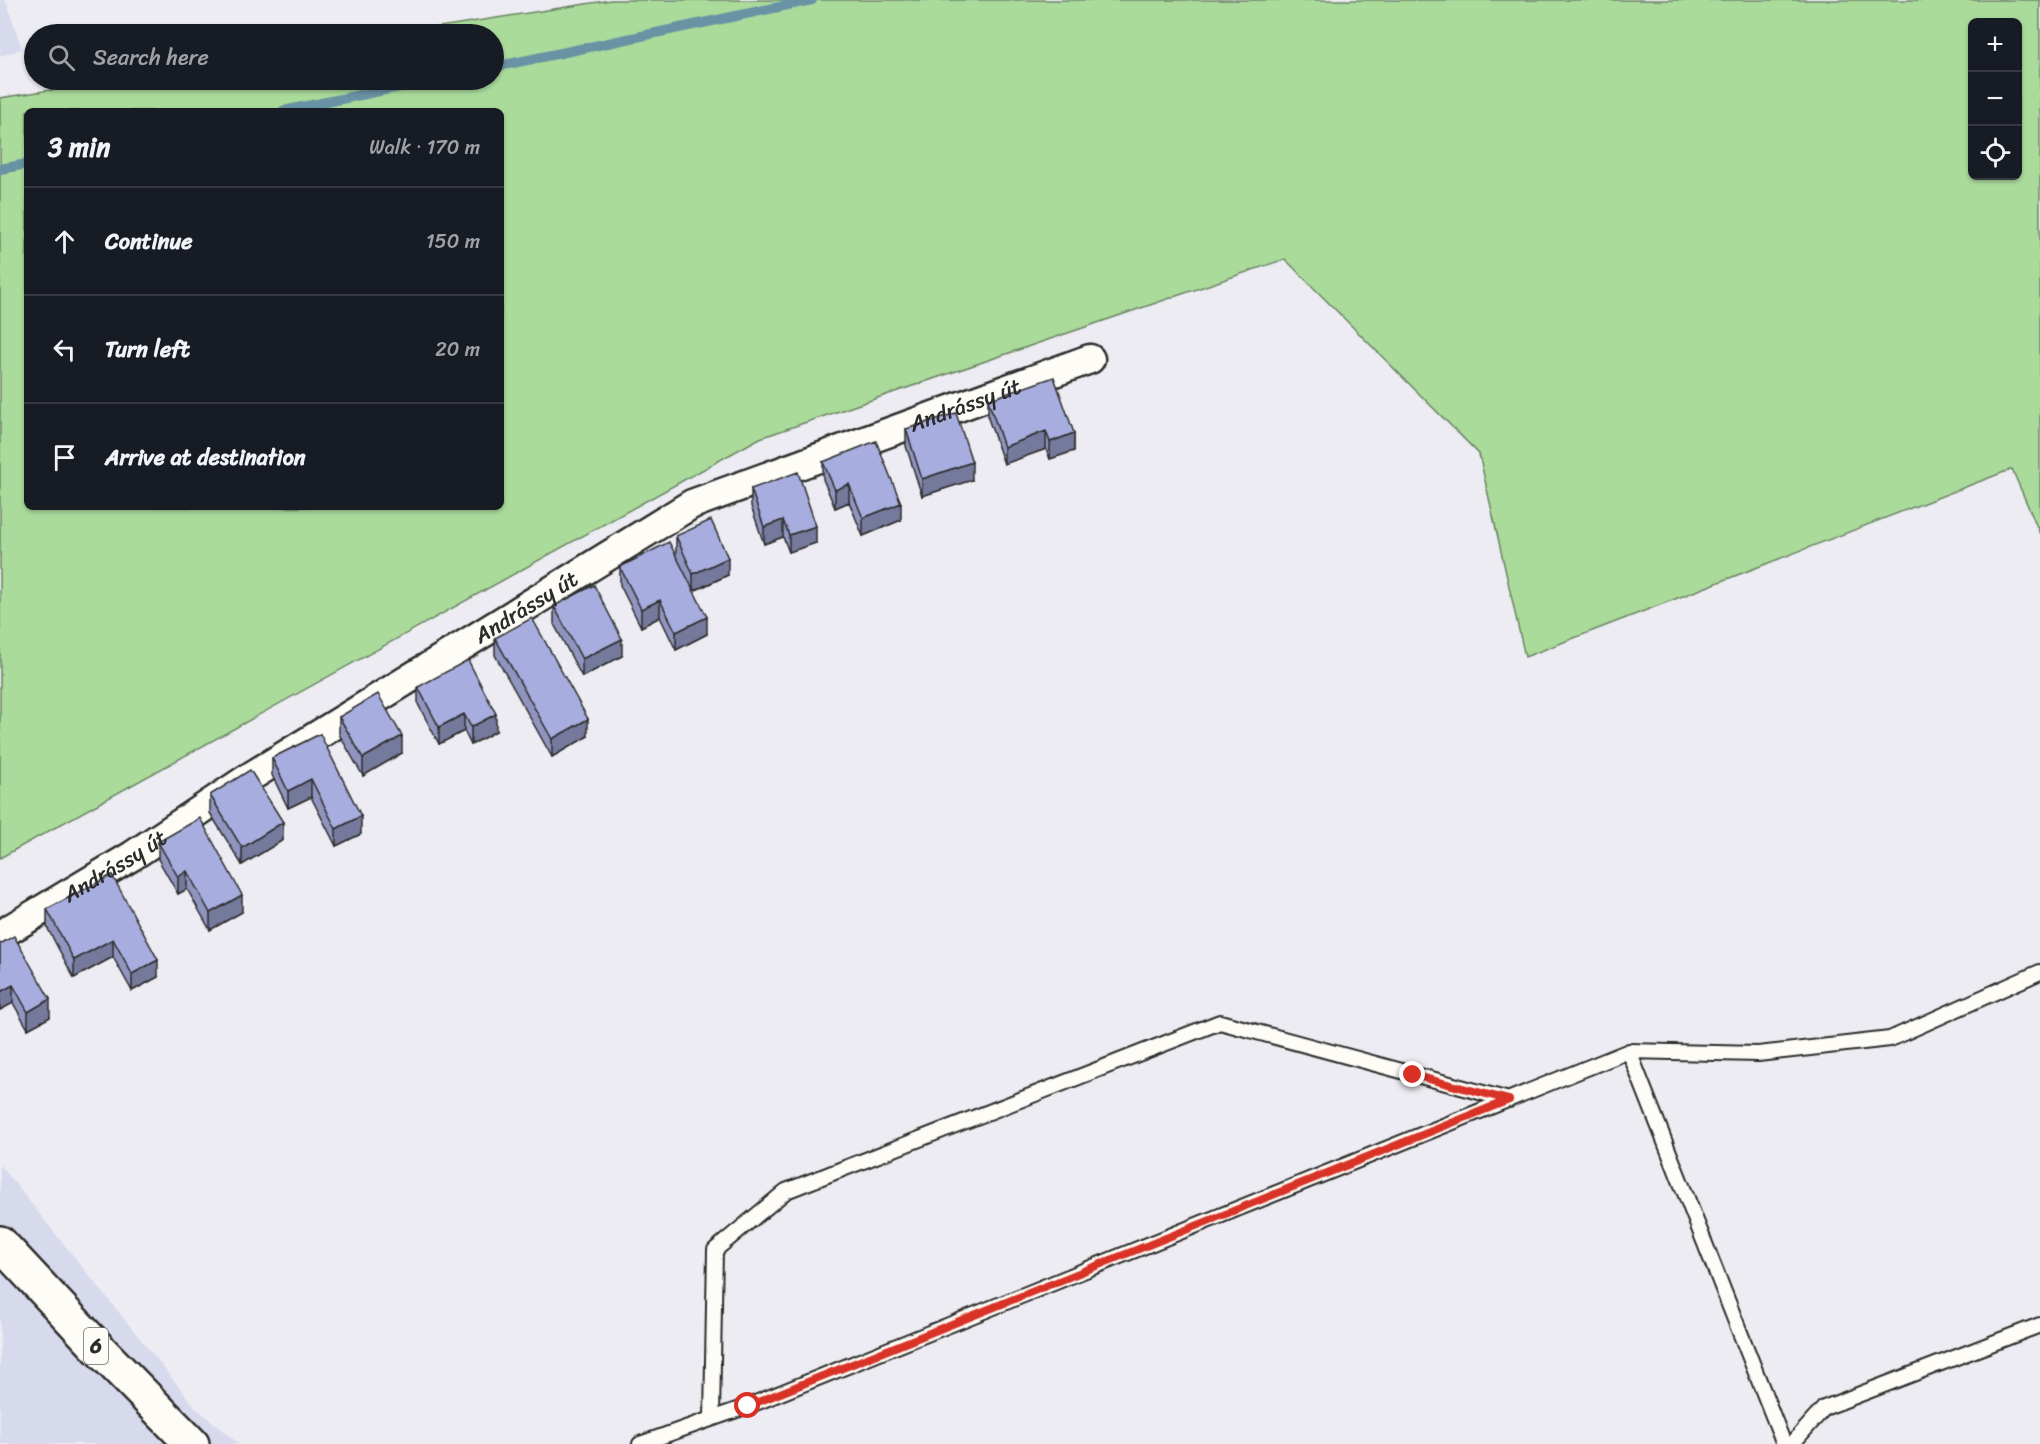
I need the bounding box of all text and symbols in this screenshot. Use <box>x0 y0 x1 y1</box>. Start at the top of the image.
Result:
map controls <box>1968 18 2022 180</box>
button: + <box>1968 18 2022 72</box>
search box <box>24 24 504 90</box>
text: Search here <box>93 38 209 77</box>
icon: search <box>45 41 78 74</box>
button: − <box>1968 72 2022 126</box>
text: 3 min <box>48 124 110 170</box>
button: locate <box>1968 126 2022 180</box>
text: Walk · 170 m <box>369 130 480 165</box>
text: Continue <box>105 222 193 261</box>
text: 150 m <box>426 224 480 259</box>
icon: ahead <box>48 225 81 258</box>
text: Turn left <box>105 330 190 369</box>
text: 20 m <box>435 332 480 367</box>
icon: left <box>48 333 81 366</box>
street label: Andrássy út <box>903 367 1027 444</box>
text: Arrive at destination <box>105 438 306 477</box>
icon: arrive <box>48 441 81 474</box>
street label: Andrássy út <box>465 560 586 655</box>
street label: Andrássy út <box>54 819 175 914</box>
route end <box>1399 1061 1425 1087</box>
road number: 6 <box>84 1328 108 1364</box>
route start <box>734 1392 760 1418</box>

